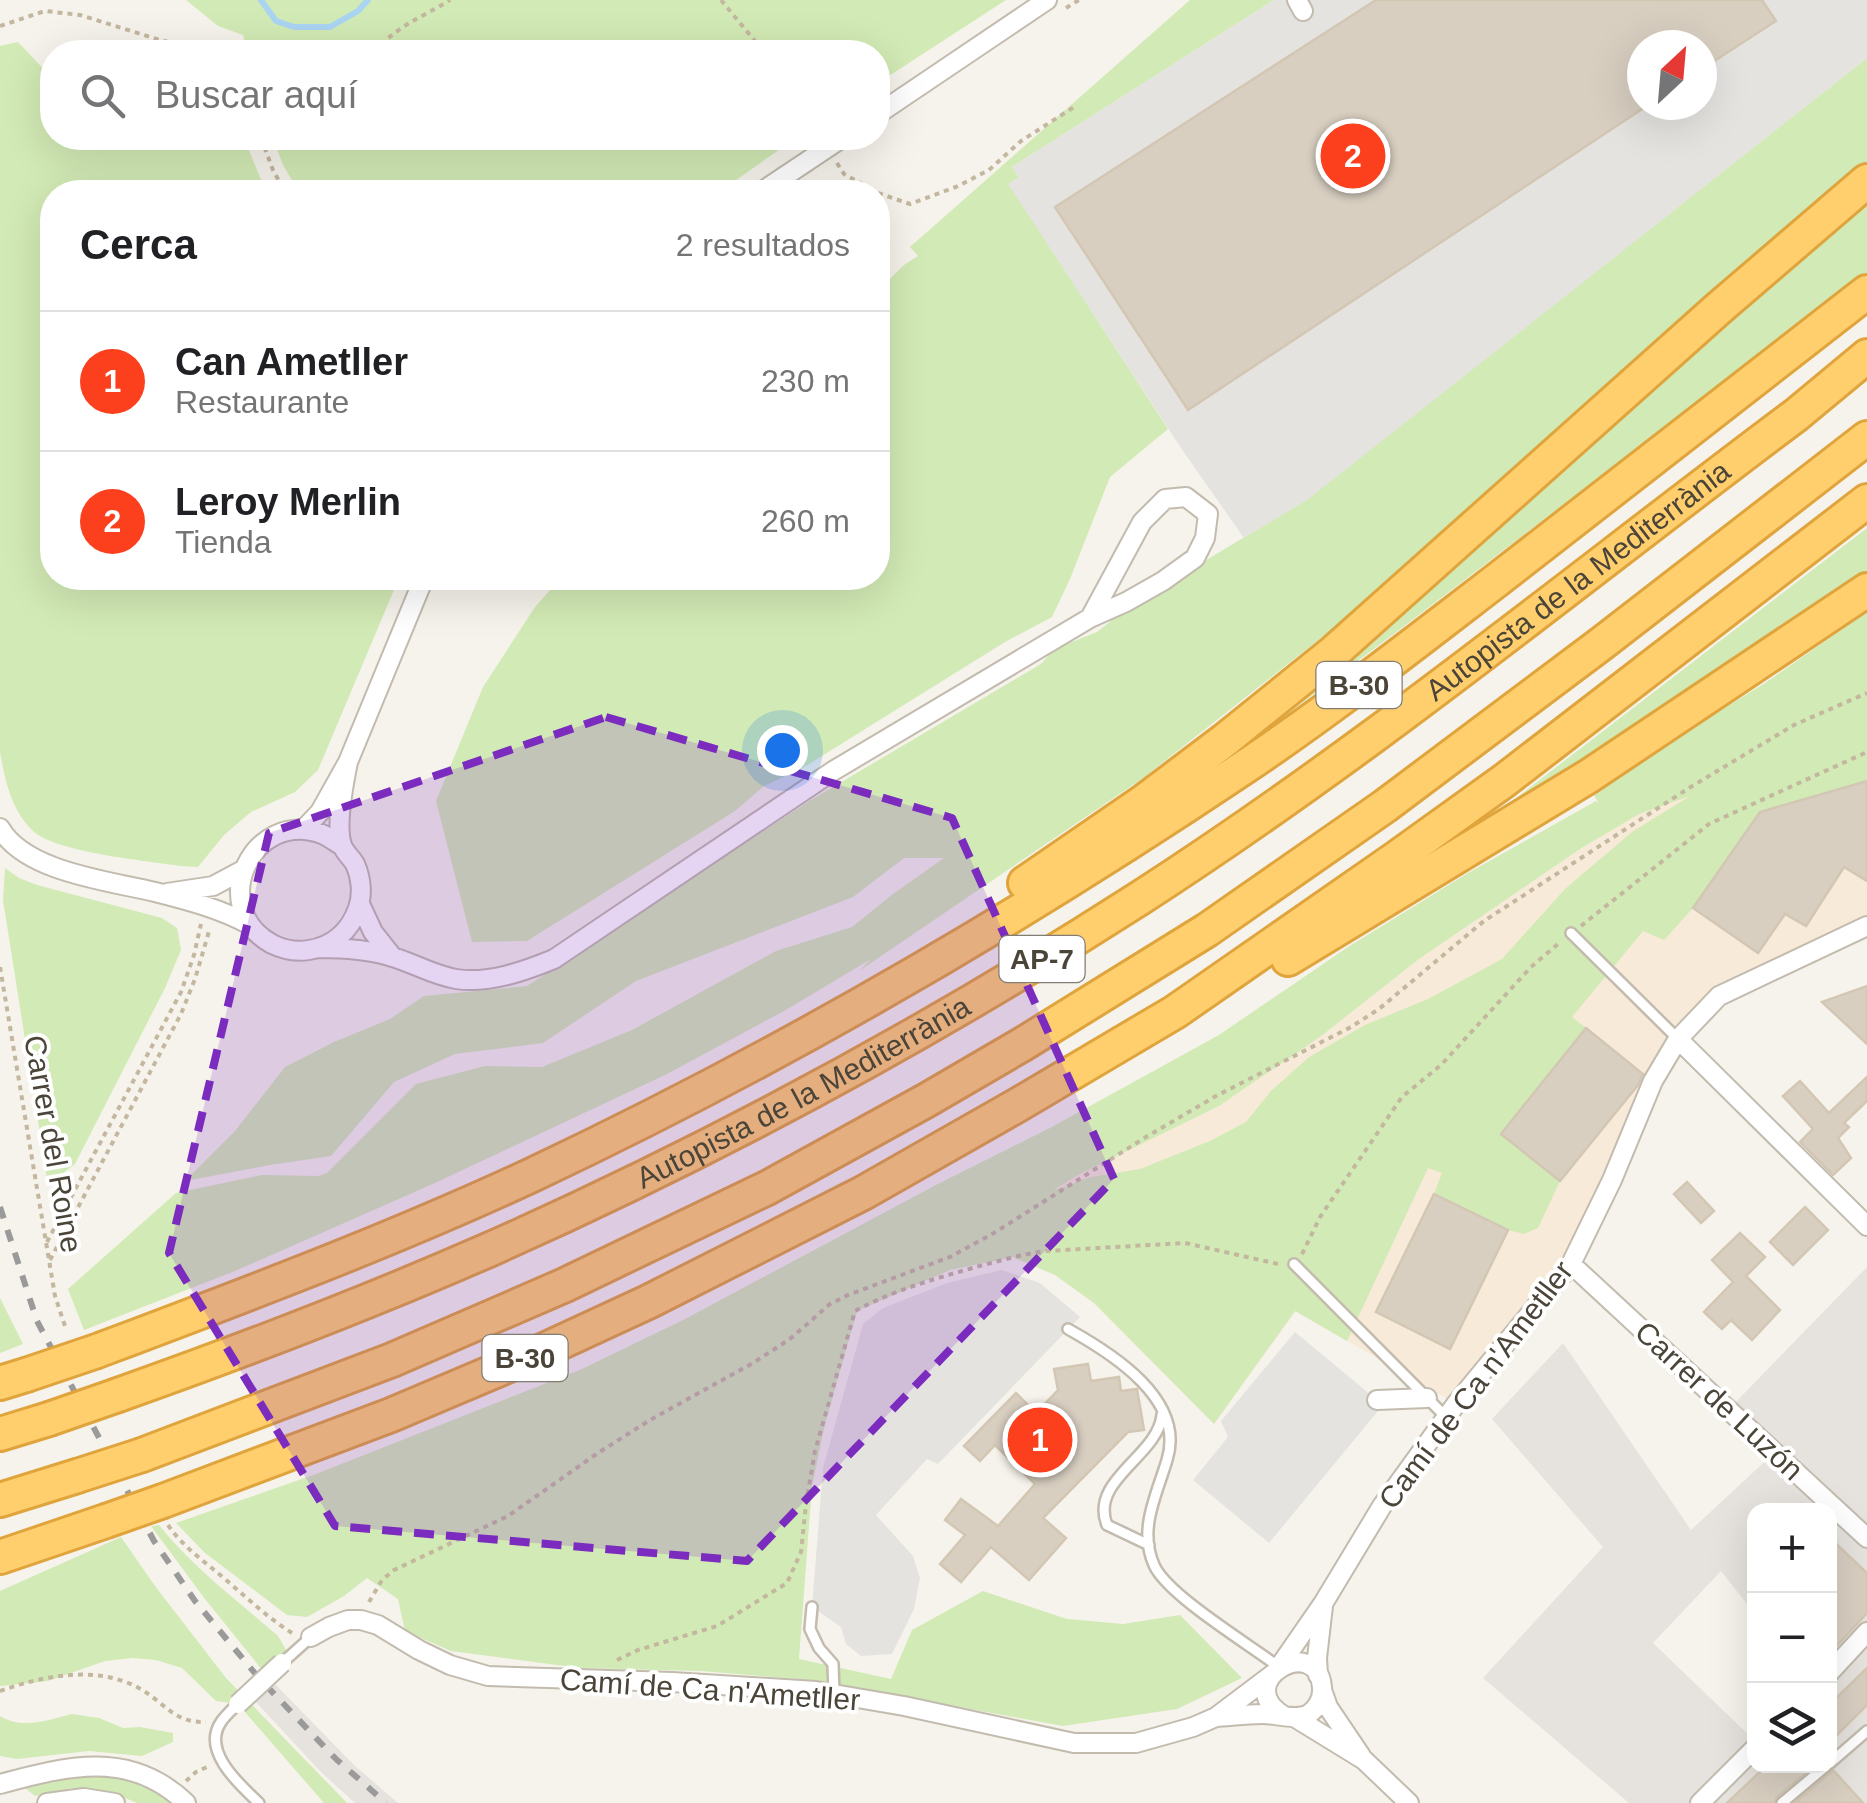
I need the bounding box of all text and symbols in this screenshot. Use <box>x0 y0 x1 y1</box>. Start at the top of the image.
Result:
north arrow <box>1627 30 1717 120</box>
search box <box>40 40 890 150</box>
icon: search <box>75 68 130 123</box>
text: Buscar aquí <box>155 74 358 116</box>
pin: 2 <box>1320 118 1386 194</box>
text: Cerca <box>80 221 197 268</box>
text: 2 resultados <box>676 227 850 263</box>
text: Can Ametller <box>175 341 408 383</box>
text: 1 <box>104 363 121 399</box>
text: 230 m <box>761 363 850 399</box>
text: Restaurante <box>175 384 349 420</box>
street label: Autopista de la Mediterrània <box>1419 454 1736 707</box>
text: Leroy Merlin <box>175 481 401 523</box>
text: 2 <box>104 503 121 539</box>
text: 260 m <box>761 503 850 539</box>
text: Tienda <box>175 524 272 560</box>
road number: B-30 <box>1316 662 1402 708</box>
your location <box>757 725 808 776</box>
road number: AP-7 <box>1000 936 1084 982</box>
street label: Autopista de la Mediterrània <box>631 989 976 1195</box>
street label: Carrer del Roine <box>18 1033 89 1255</box>
street label: Camí de Ca n'Ametller <box>1372 1255 1579 1515</box>
street label: Carrer de Luzón <box>1629 1315 1810 1487</box>
road number: B-30 <box>482 1335 568 1381</box>
pin: 1 <box>1008 1402 1072 1478</box>
map controls <box>1747 1503 1837 1773</box>
button: + <box>1747 1503 1837 1593</box>
button: − <box>1747 1593 1837 1683</box>
street label: Camí de Ca n'Ametller <box>559 1663 861 1716</box>
button: layers <box>1747 1683 1837 1773</box>

